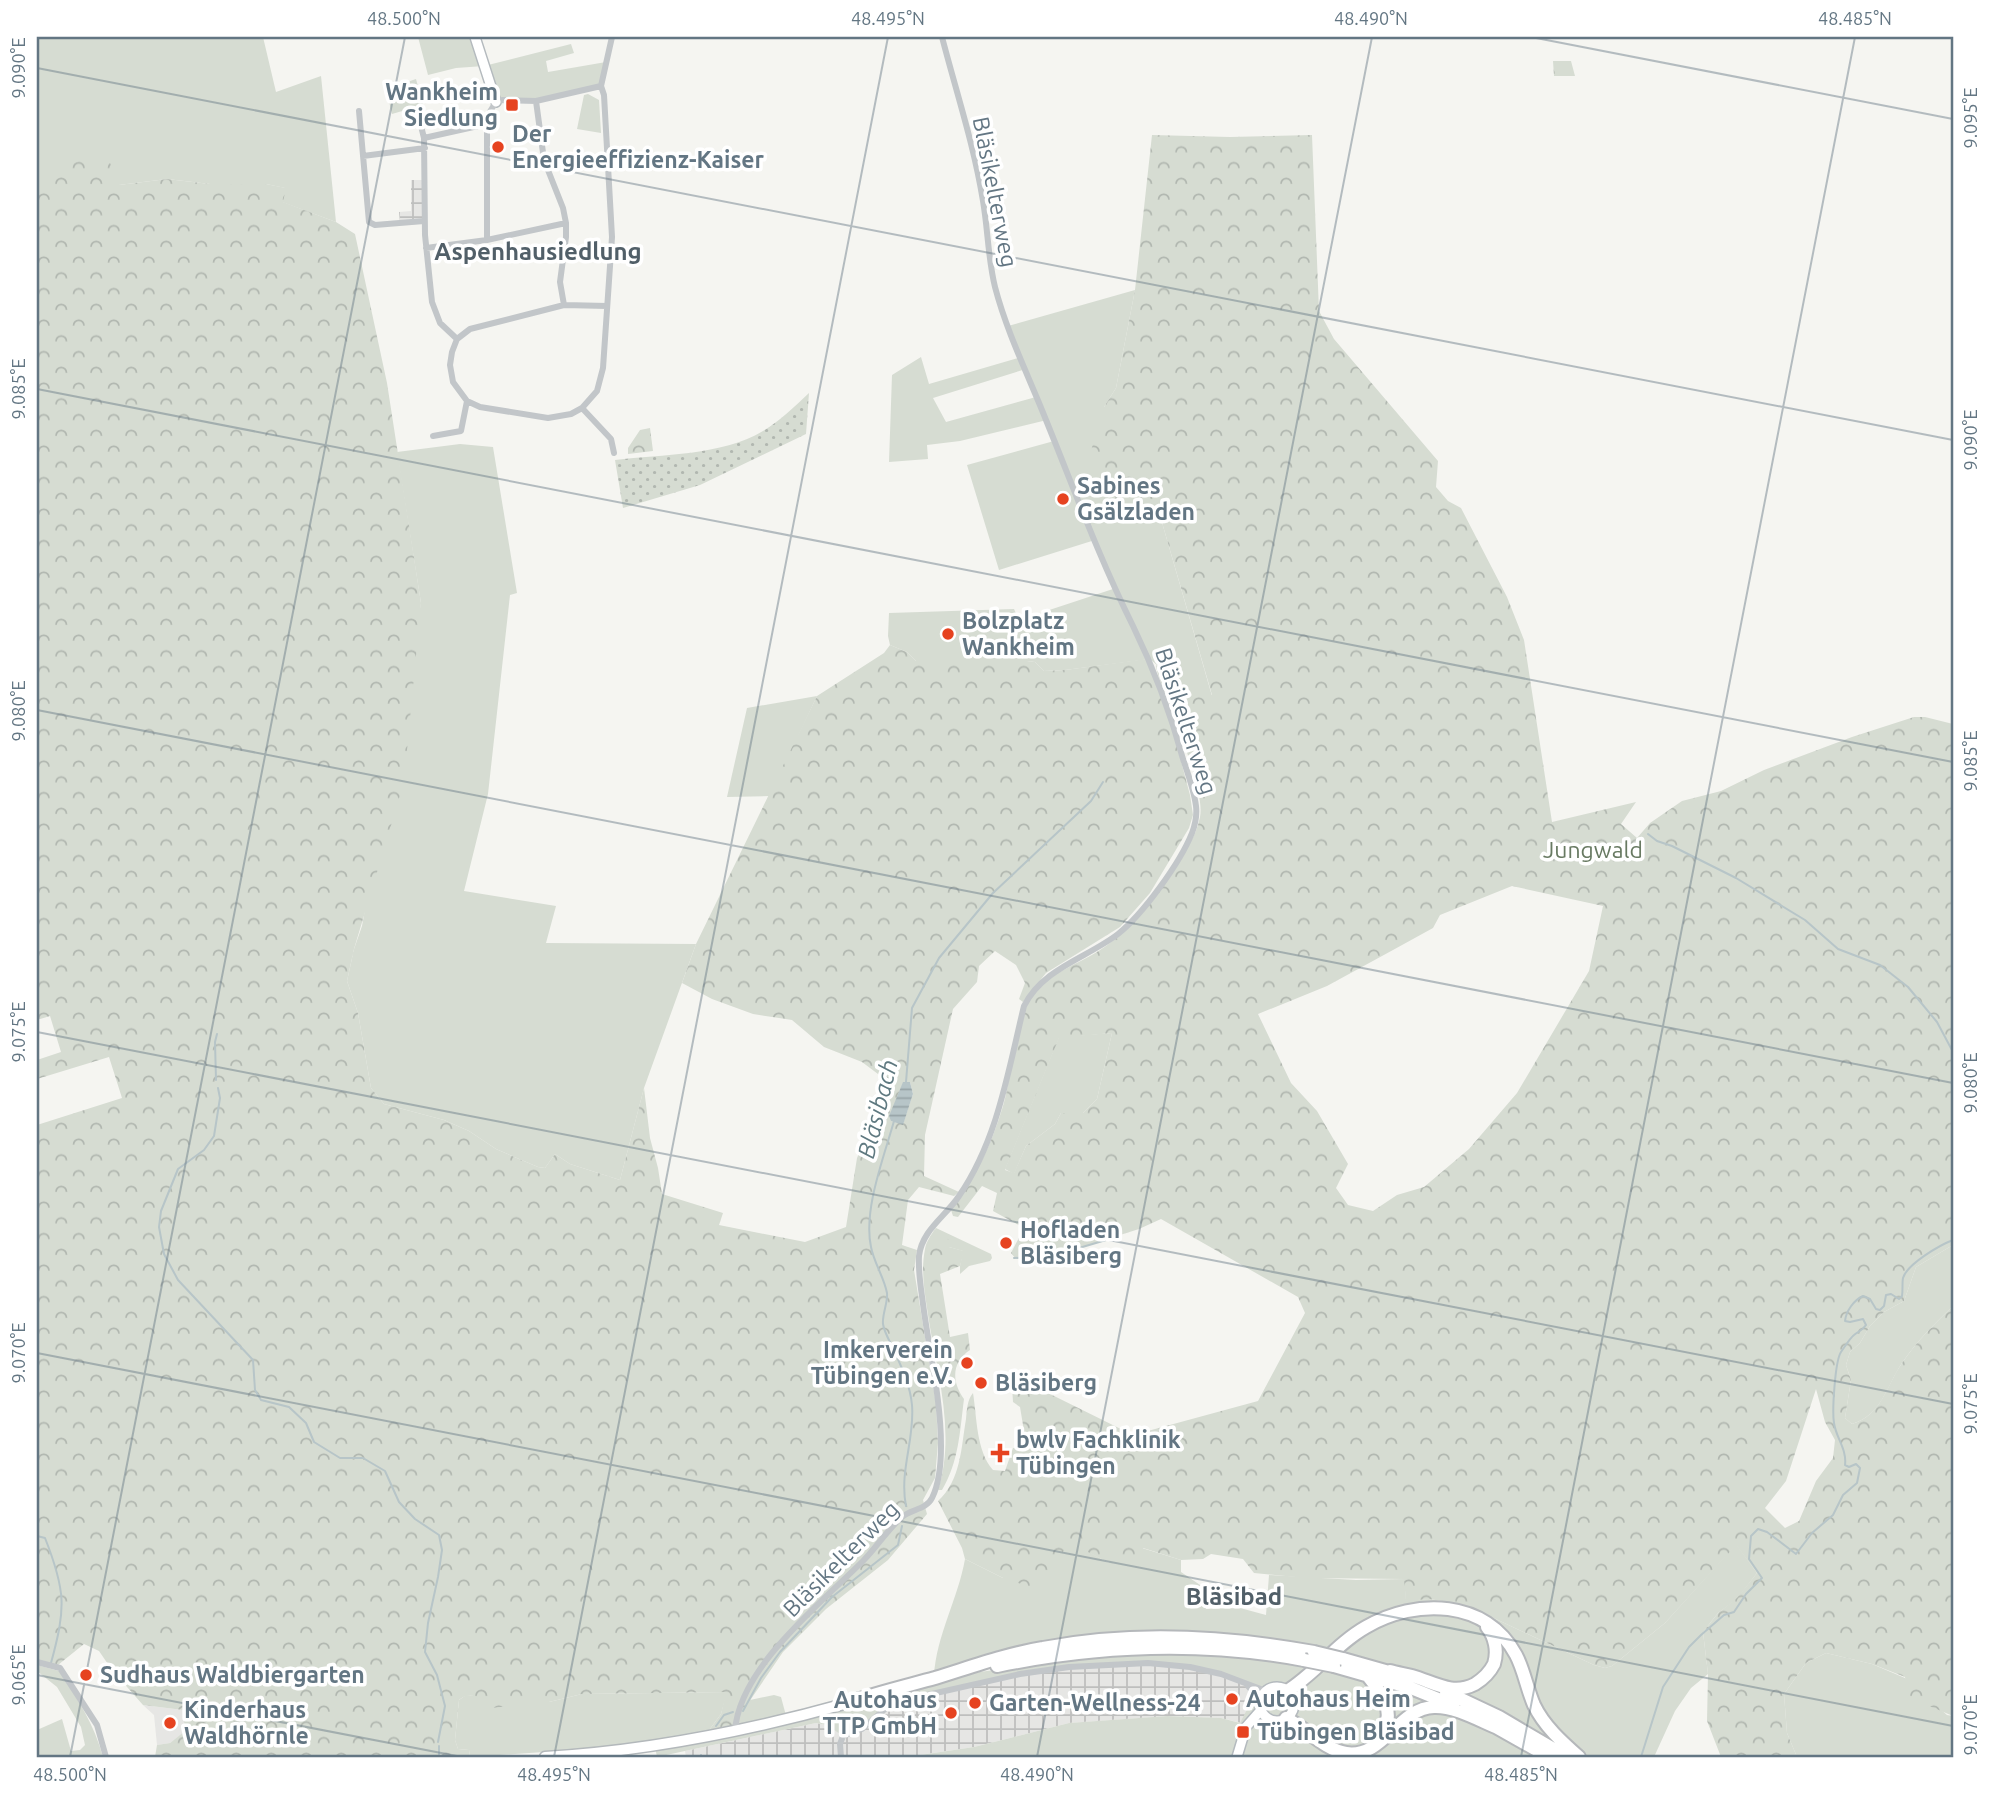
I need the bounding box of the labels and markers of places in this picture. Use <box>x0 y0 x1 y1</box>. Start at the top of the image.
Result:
place label: Wankheim Siedlung <box>385 79 498 130</box>
marker: Wankheim Siedlung <box>504 97 520 113</box>
place label: Der Energieeffizienz-Kaiser <box>512 121 765 172</box>
marker: Der Energieeffizienz-Kaiser <box>490 139 506 155</box>
place label: Sabines Gsälzladen <box>1077 473 1195 524</box>
marker: Sabines Gsälzladen <box>1055 491 1071 507</box>
place label: Bolzplatz Wankheim <box>962 608 1075 659</box>
marker: Bolzplatz Wankheim <box>940 626 956 642</box>
place label: Hofladen Bläsiberg <box>1020 1217 1122 1268</box>
marker: Hofladen Bläsiberg <box>998 1235 1014 1251</box>
place label: Imkerverein Tübingen e.V. <box>811 1337 953 1388</box>
marker: Imkerverein Tübingen e.V. <box>959 1355 975 1371</box>
place label: Bläsiberg <box>995 1370 1097 1395</box>
marker: Bläsiberg <box>973 1375 989 1391</box>
place label: bwlv Fachklinik Tübingen <box>1016 1427 1181 1478</box>
marker: bwlv Fachklinik Tübingen <box>990 1443 1010 1463</box>
place label: Sudhaus Waldbiergarten <box>100 1662 365 1687</box>
marker: Sudhaus Waldbiergarten <box>78 1667 94 1683</box>
place label: Autohaus Heim <box>1246 1686 1411 1711</box>
place label: Autohaus TTP GmbH <box>823 1687 937 1738</box>
place label: Garten-Wellness-24 <box>989 1690 1201 1715</box>
marker: Autohaus Heim <box>1224 1691 1240 1707</box>
marker: Garten-Wellness-24 <box>967 1695 983 1711</box>
place label: Kinderhaus Waldhörnle <box>184 1697 309 1748</box>
marker: Autohaus TTP GmbH <box>943 1705 959 1721</box>
marker: Kinderhaus Waldhörnle <box>162 1715 178 1731</box>
place label: Tübingen Bläsibad <box>1257 1719 1455 1744</box>
marker: Tübingen Bläsibad <box>1235 1724 1251 1740</box>

